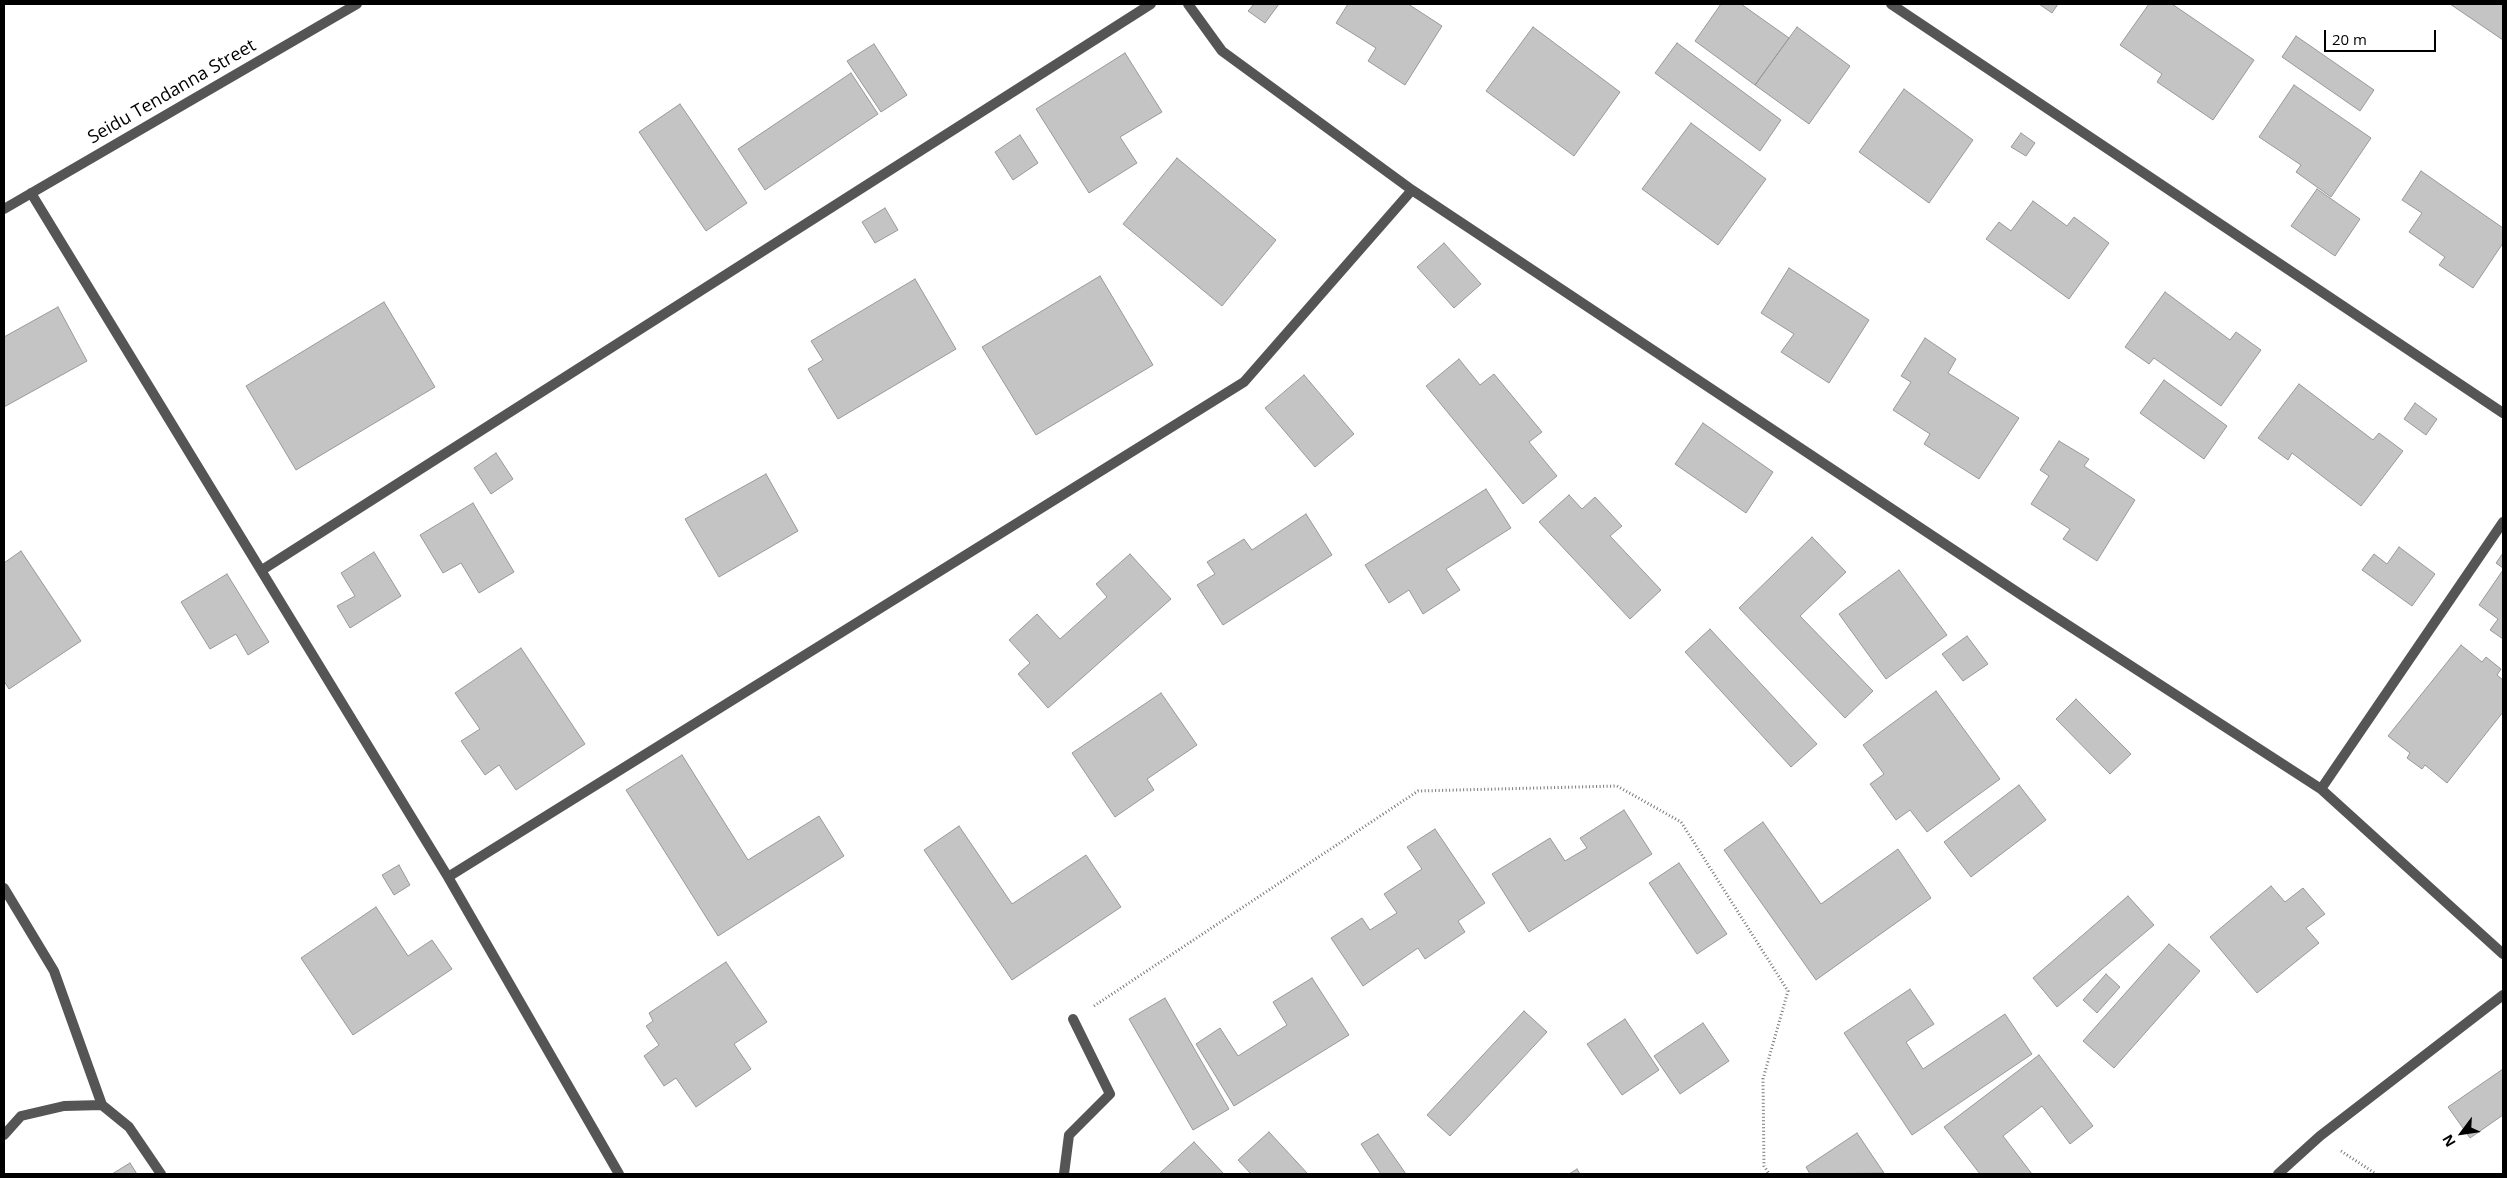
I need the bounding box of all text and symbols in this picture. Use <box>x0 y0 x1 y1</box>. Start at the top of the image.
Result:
scale bar <box>2327 20 2440 52</box>
text: 20 m <box>2332 29 2367 49</box>
street label: Seidu Tendanna Street <box>84 35 260 149</box>
north arrow <box>2437 1108 2487 1158</box>
text: N <box>2438 1131 2460 1151</box>

